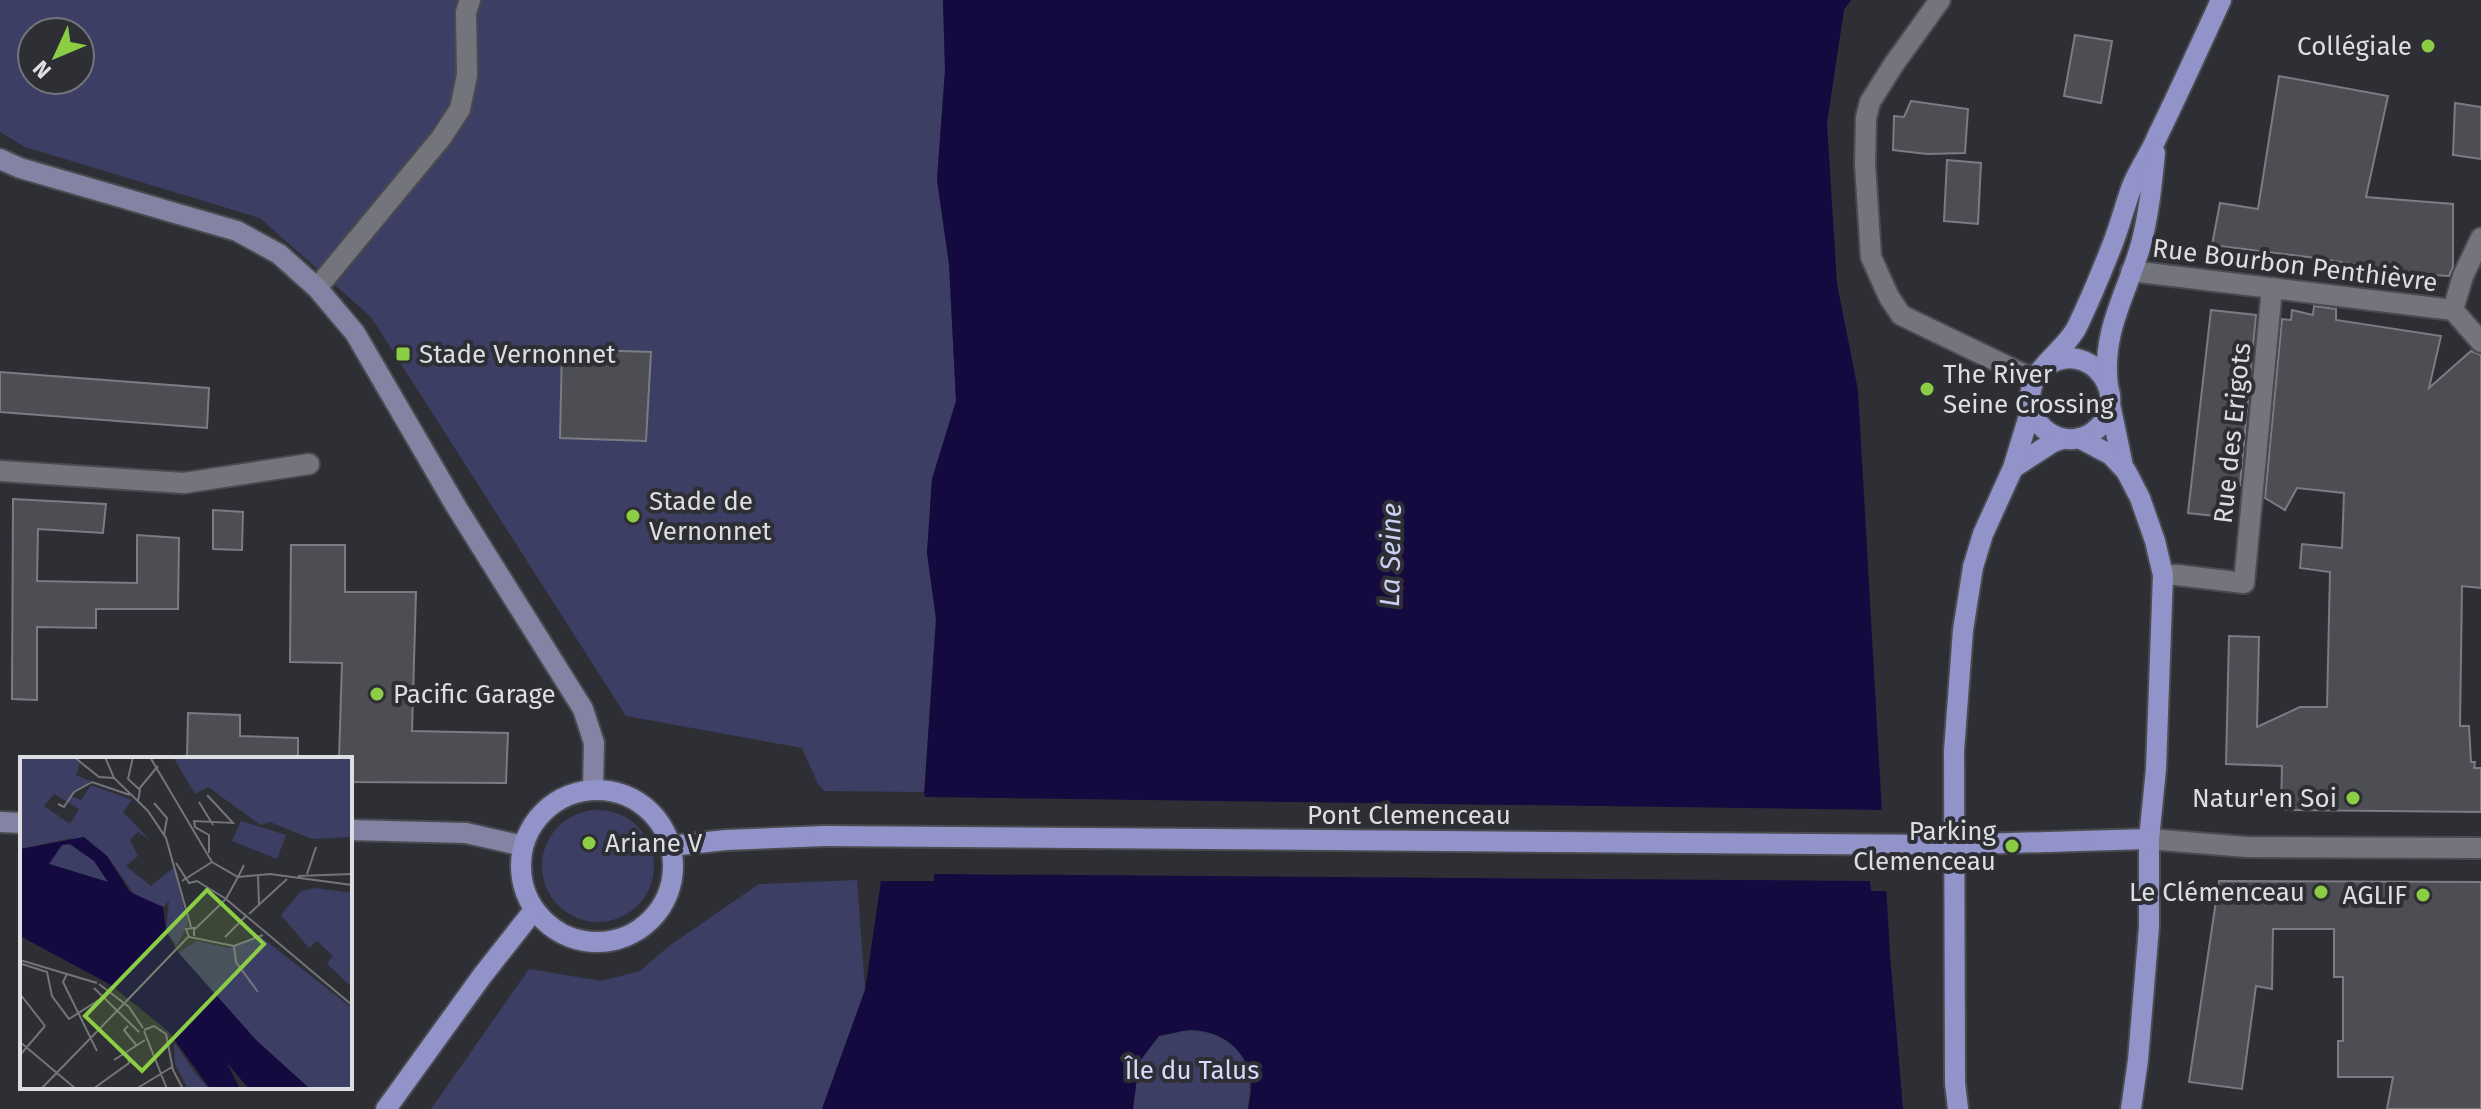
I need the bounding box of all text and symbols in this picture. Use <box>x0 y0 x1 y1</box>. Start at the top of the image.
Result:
north arrow <box>16 16 96 96</box>
place label: Collégiale <box>2297 31 2412 62</box>
marker: Collégiale <box>2419 37 2437 55</box>
text: N <box>27 55 57 84</box>
street label: Rue Bourbon Penthièvre <box>2151 233 2439 298</box>
place label: Stade Vernonnet <box>419 339 616 370</box>
street label: Rue des Erigots <box>2208 341 2257 525</box>
marker: Stade Vernonnet <box>394 345 412 363</box>
place label: The River Seine Crossing <box>1943 359 2114 420</box>
marker: The River Seine Crossing <box>1918 380 1936 398</box>
place label: Stade de Vernonnet <box>649 486 772 547</box>
water label: La Seine <box>1373 503 1408 607</box>
marker: Stade de Vernonnet <box>624 507 642 525</box>
place label: Pacific Garage <box>393 679 556 710</box>
marker: Pacific Garage <box>368 685 386 703</box>
inset map <box>20 757 352 1089</box>
place label: Natur'en Soi <box>2192 783 2337 814</box>
marker: Natur'en Soi <box>2344 789 2362 807</box>
street label: Pont Clemenceau <box>1307 800 1511 831</box>
place label: Parking Clemenceau <box>1853 816 1996 877</box>
place label: Ariane V <box>605 828 703 859</box>
marker: Ariane V <box>580 834 598 852</box>
marker: Parking Clemenceau <box>2003 837 2021 855</box>
place label: Le Clémenceau <box>2129 877 2305 908</box>
place label: AGLIF <box>2343 880 2407 911</box>
marker: Le Clémenceau <box>2312 883 2330 901</box>
marker: AGLIF <box>2414 886 2432 904</box>
park label: Île du Talus <box>1124 1055 1259 1086</box>

